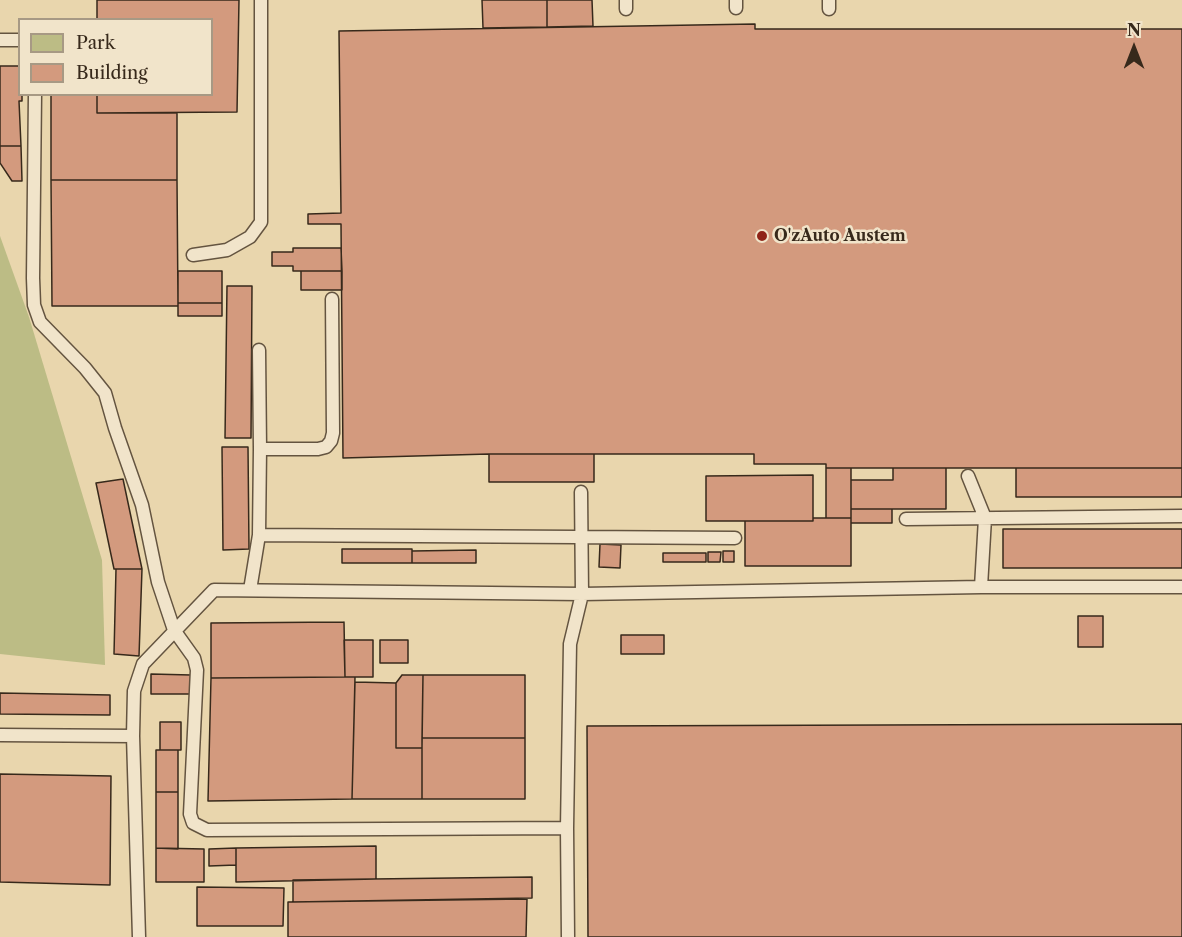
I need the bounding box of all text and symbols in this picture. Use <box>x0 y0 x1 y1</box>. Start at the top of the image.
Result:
legend <box>18 18 213 96</box>
north arrow <box>1104 18 1164 78</box>
text: N <box>1127 20 1141 40</box>
text: Park <box>76 32 115 54</box>
text: Building <box>76 62 148 84</box>
place label: O'zAuto Austem <box>774 226 906 246</box>
marker: O'zAuto Austem <box>755 229 769 243</box>

